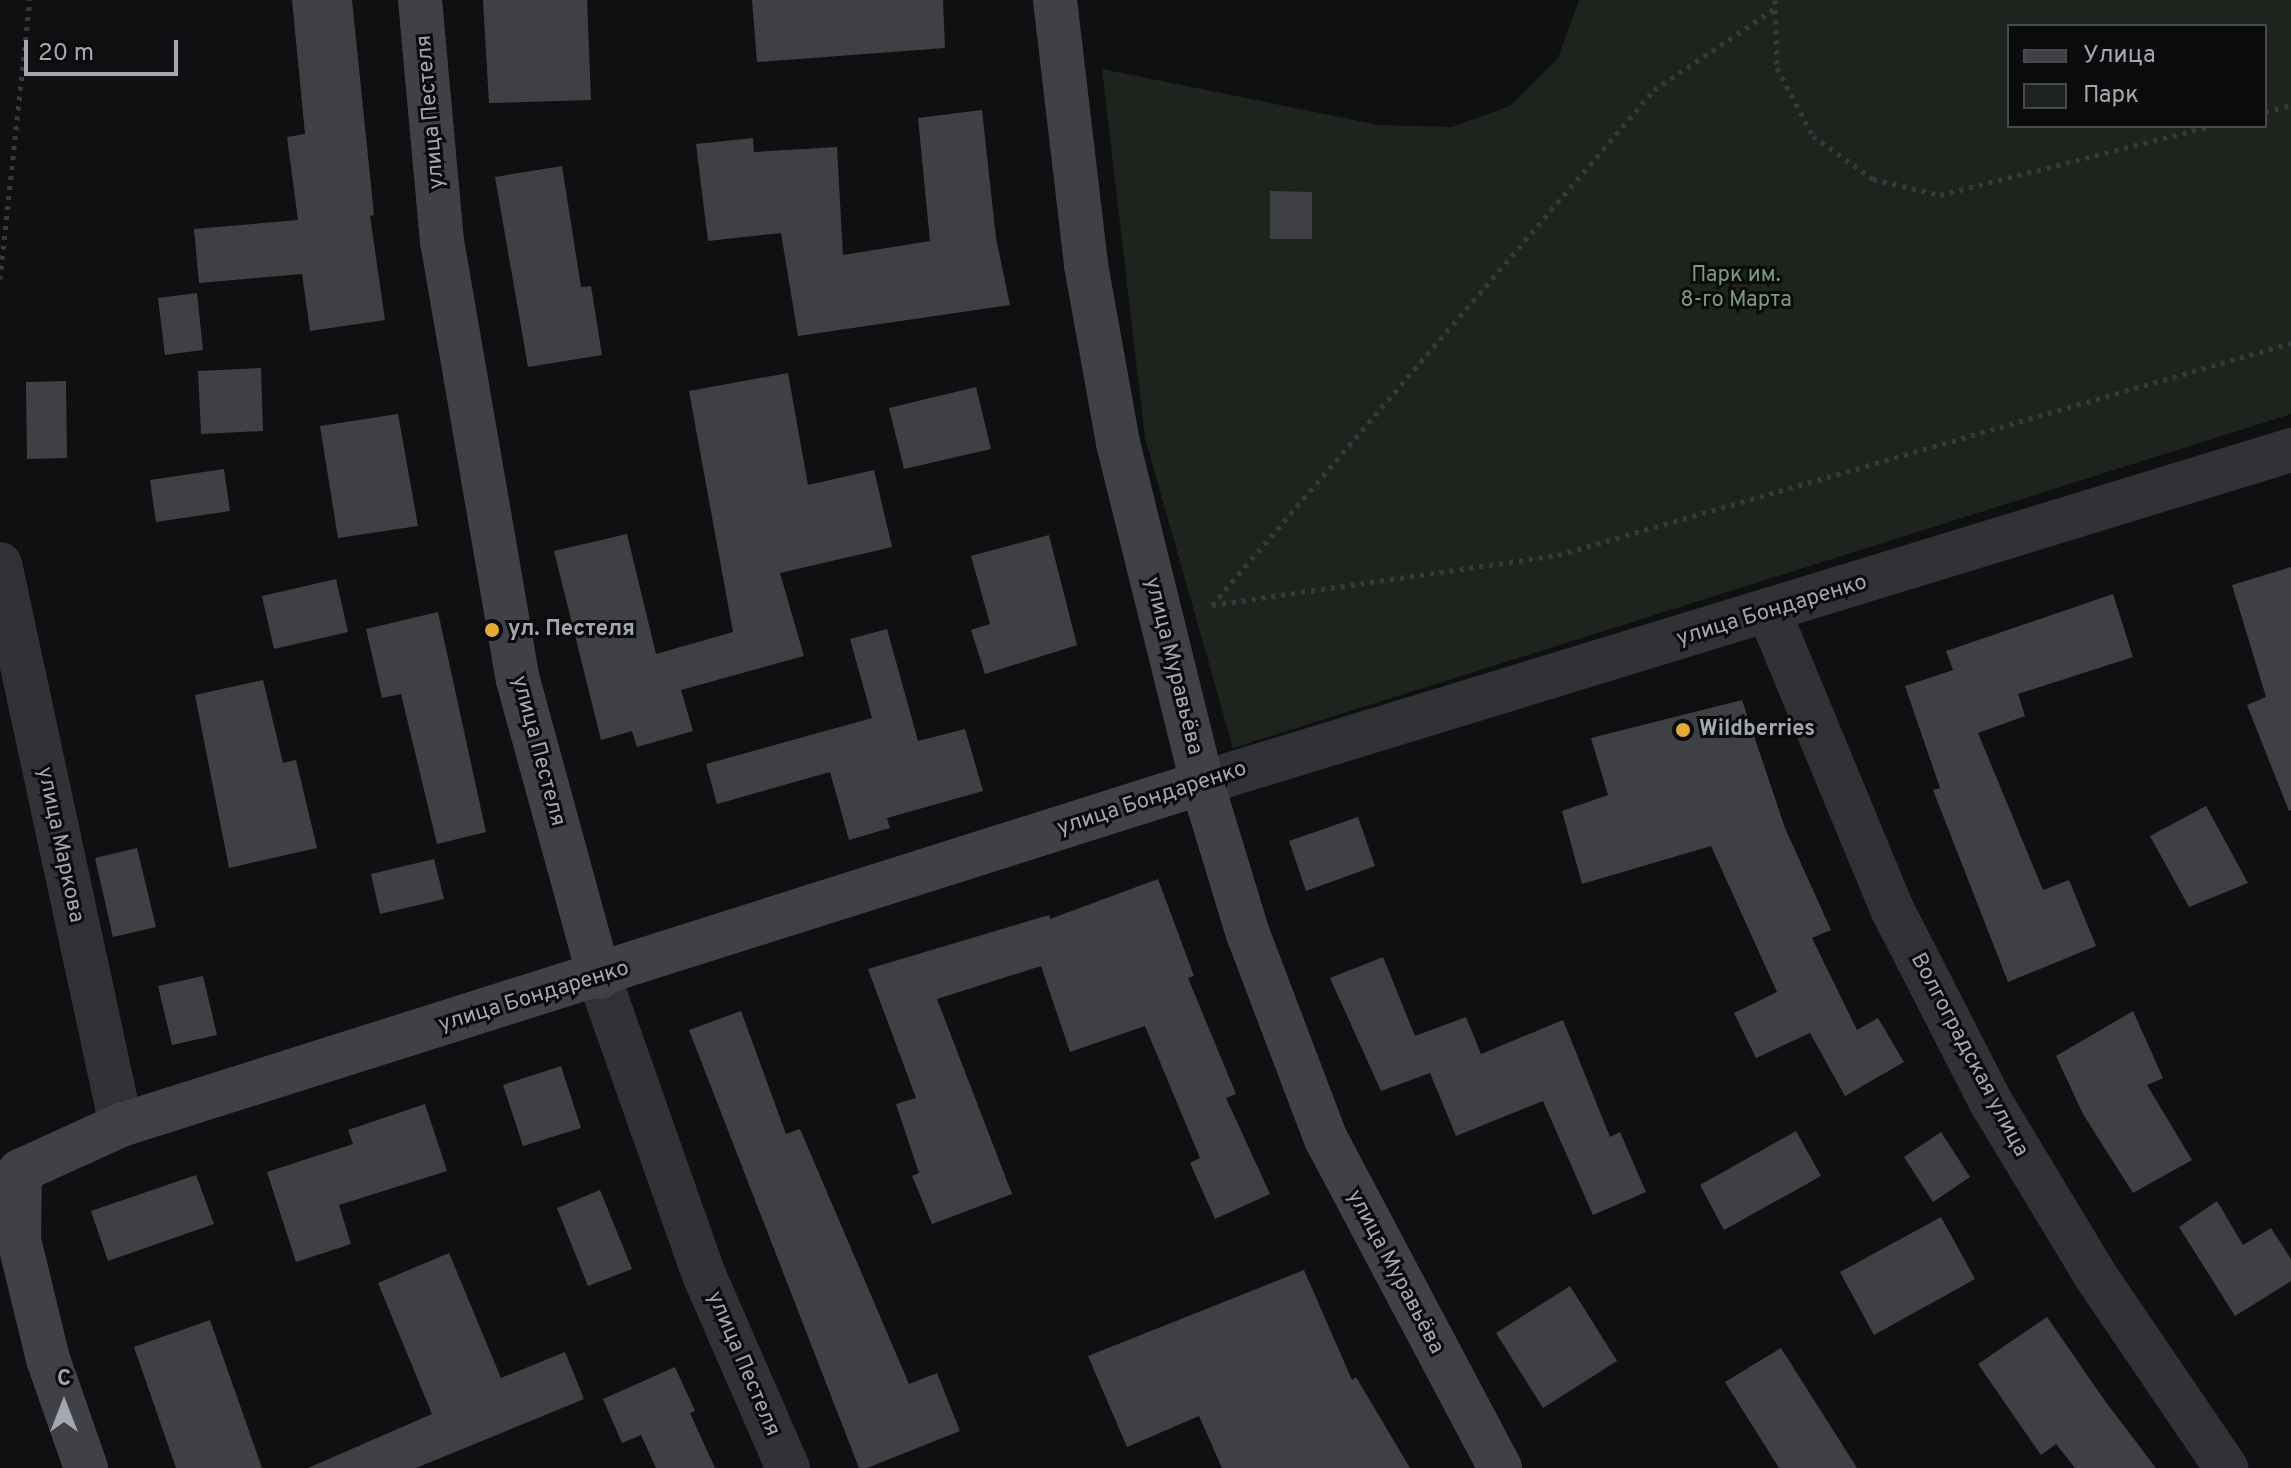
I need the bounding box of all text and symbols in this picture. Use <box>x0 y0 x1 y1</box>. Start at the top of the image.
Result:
scale bar <box>28 24 182 74</box>
legend <box>2007 24 2267 128</box>
street label: улица Пестеля <box>411 34 451 190</box>
text: 20 m <box>38 39 94 69</box>
text: Улица <box>2083 41 2156 71</box>
text: Парк <box>2083 81 2139 111</box>
park label: Парк им. 8-го Марта <box>1680 262 1792 314</box>
street label: улица Бондаренко <box>1674 569 1870 653</box>
street label: улица Муравьёва <box>1138 574 1208 758</box>
place label: ул. Пестеля <box>508 617 635 643</box>
marker: ул. Пестеля <box>483 621 501 639</box>
street label: улица Пестеля <box>505 673 571 829</box>
place label: Wildberries <box>1699 717 1815 743</box>
marker: Wildberries <box>1674 721 1692 739</box>
street label: улица Бондаренко <box>1054 756 1250 842</box>
street label: улица Маркова <box>31 765 89 925</box>
street label: Волгоградская улица <box>1904 949 2034 1161</box>
street label: улица Бондаренко <box>436 955 632 1039</box>
street label: улица Муравьёва <box>1341 1185 1449 1359</box>
street label: улица Пестеля <box>701 1288 785 1440</box>
north arrow <box>24 1364 104 1444</box>
text: С <box>57 1366 71 1393</box>

